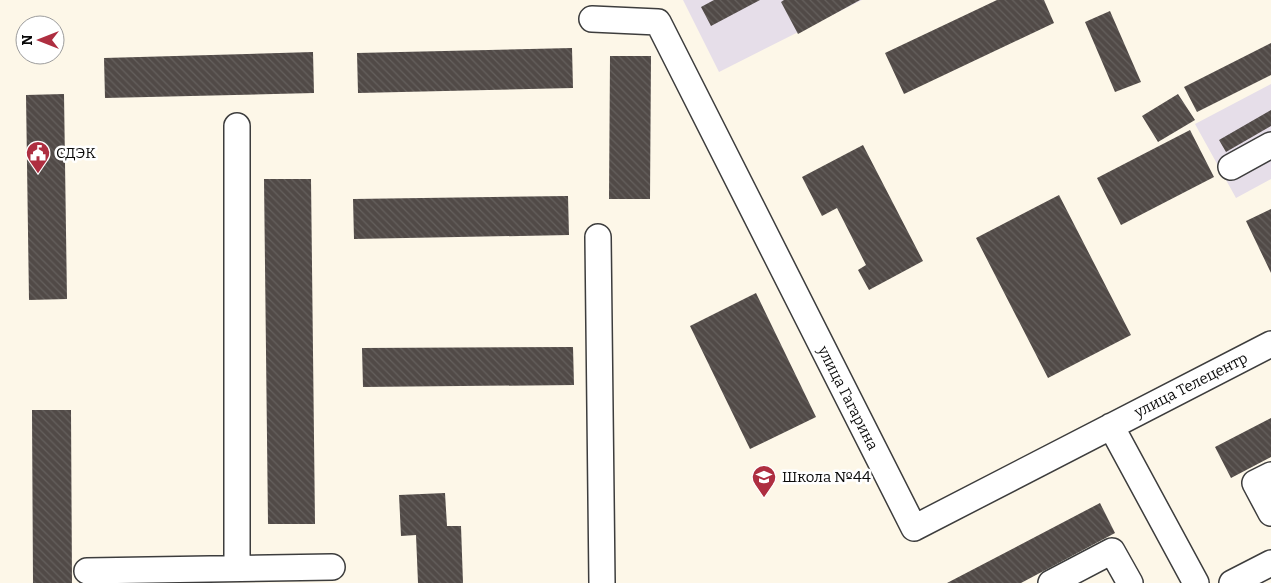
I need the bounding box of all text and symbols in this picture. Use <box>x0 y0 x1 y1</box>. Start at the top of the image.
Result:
north arrow <box>15 15 65 65</box>
text: N <box>19 34 36 45</box>
public building icon: СДЭК <box>25 140 51 174</box>
place label: СДЭК <box>56 144 96 162</box>
street label: улица Гагарина <box>813 342 882 453</box>
street label: улица Телецентр <box>1131 349 1251 422</box>
school or university icon: Школа №44 <box>751 464 777 498</box>
place label: Школа №44 <box>782 468 871 486</box>

